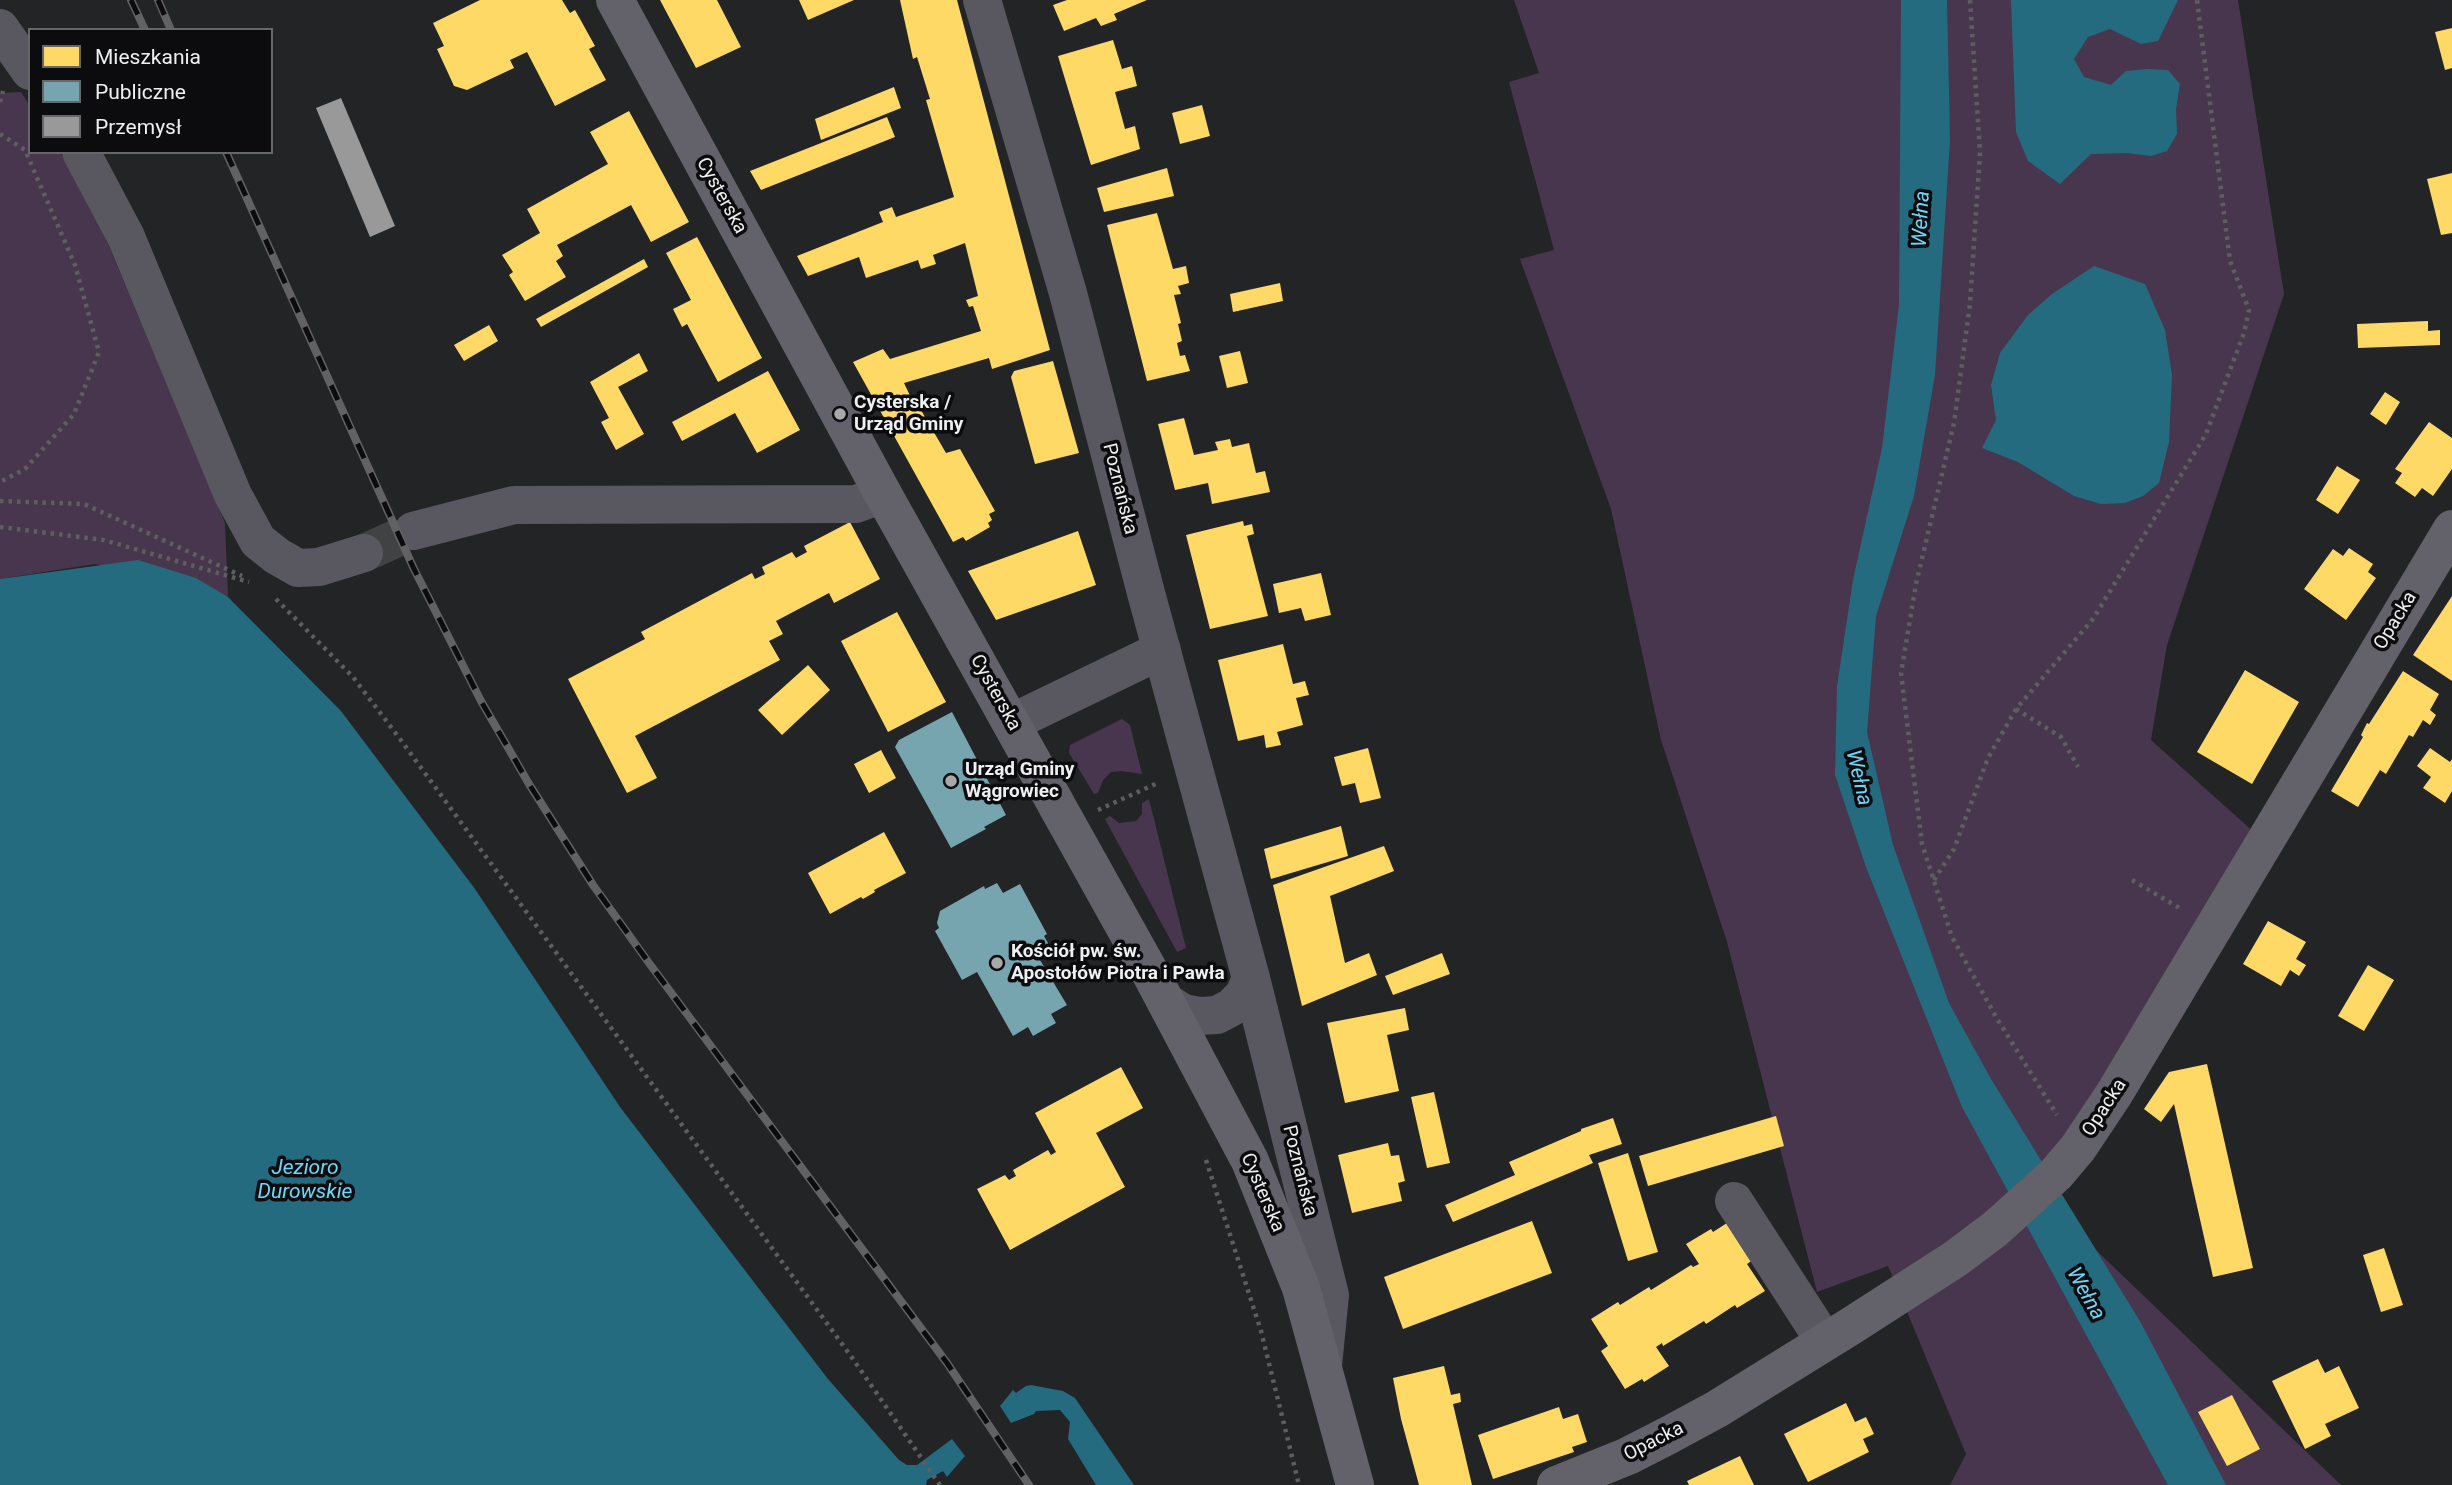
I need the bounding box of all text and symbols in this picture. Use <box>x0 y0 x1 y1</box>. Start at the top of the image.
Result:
legend <box>28 28 273 154</box>
text: Mieszkania <box>95 45 201 69</box>
text: Publiczne <box>95 80 186 104</box>
text: Przemysł <box>95 115 182 139</box>
street label: Cysterska <box>691 154 751 238</box>
water label: Wełna <box>1908 190 1936 248</box>
place label: Cysterska / Urząd Gminy <box>854 392 963 436</box>
marker: Cysterska / Urząd Gminy <box>832 406 848 422</box>
street label: Poznańska <box>1097 441 1141 537</box>
street label: Opacka <box>2370 588 2422 654</box>
street label: Cysterska <box>965 651 1025 735</box>
water label: Wełna <box>1839 748 1877 808</box>
place label: Urząd Gminy Wągrowiec <box>965 759 1074 803</box>
marker: Urząd Gminy Wągrowiec <box>943 773 959 789</box>
place label: Kościół pw. św. Apostołów Piotra i Pawła <box>1011 941 1225 985</box>
marker: Kościół pw. św. Apostołów Piotra i Pawła <box>989 955 1005 971</box>
street label: Opacka <box>2078 1075 2132 1141</box>
street label: Poznańska <box>1277 1123 1321 1219</box>
street label: Cysterska <box>1235 1150 1289 1236</box>
water label: Jezioro Durowskie <box>258 1156 352 1206</box>
water label: Wełna <box>2060 1263 2110 1325</box>
street label: Opacka <box>1620 1417 1688 1467</box>

